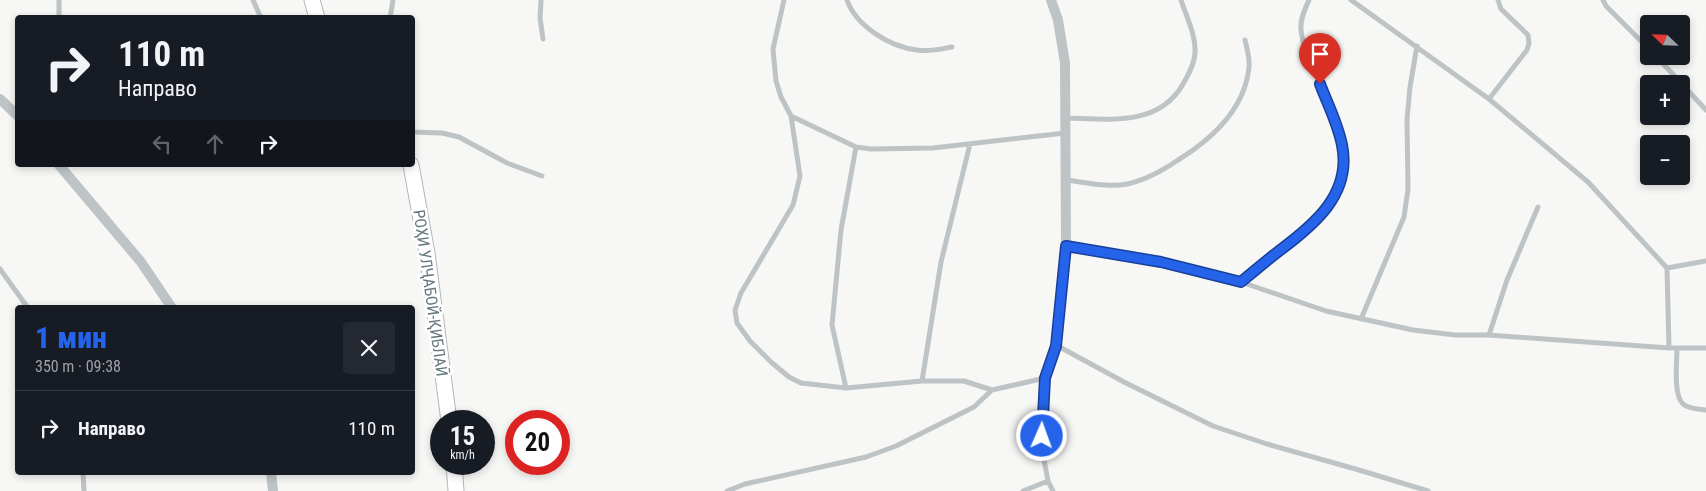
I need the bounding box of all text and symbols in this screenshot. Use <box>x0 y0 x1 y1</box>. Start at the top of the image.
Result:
north arrow <box>1640 15 1690 65</box>
map controls <box>1640 15 1690 185</box>
pin <box>1299 33 1341 84</box>
text: 110 m <box>118 34 205 75</box>
icon: right <box>35 35 100 100</box>
icon: arrive <box>1306 40 1334 68</box>
button: + <box>1640 75 1690 125</box>
text: Направо <box>118 76 197 101</box>
icon: left <box>148 130 176 158</box>
icon: ahead <box>201 130 229 158</box>
icon: right <box>254 130 282 158</box>
button: − <box>1640 135 1690 185</box>
street label: РОҲИ УЛҶАБОЙ-ҚИБЛАӢ <box>409 208 452 378</box>
text: 1 мин <box>35 320 107 355</box>
button: close <box>343 322 395 374</box>
text: 350 m · 09:38 <box>35 357 121 376</box>
position arrow <box>1015 409 1067 461</box>
speed limit sign: 20 <box>505 410 570 475</box>
icon: right <box>35 414 63 442</box>
text: Направо <box>78 417 145 440</box>
text: 110 m <box>348 417 395 440</box>
text: 15 <box>450 422 475 451</box>
text: km/h <box>450 448 475 462</box>

